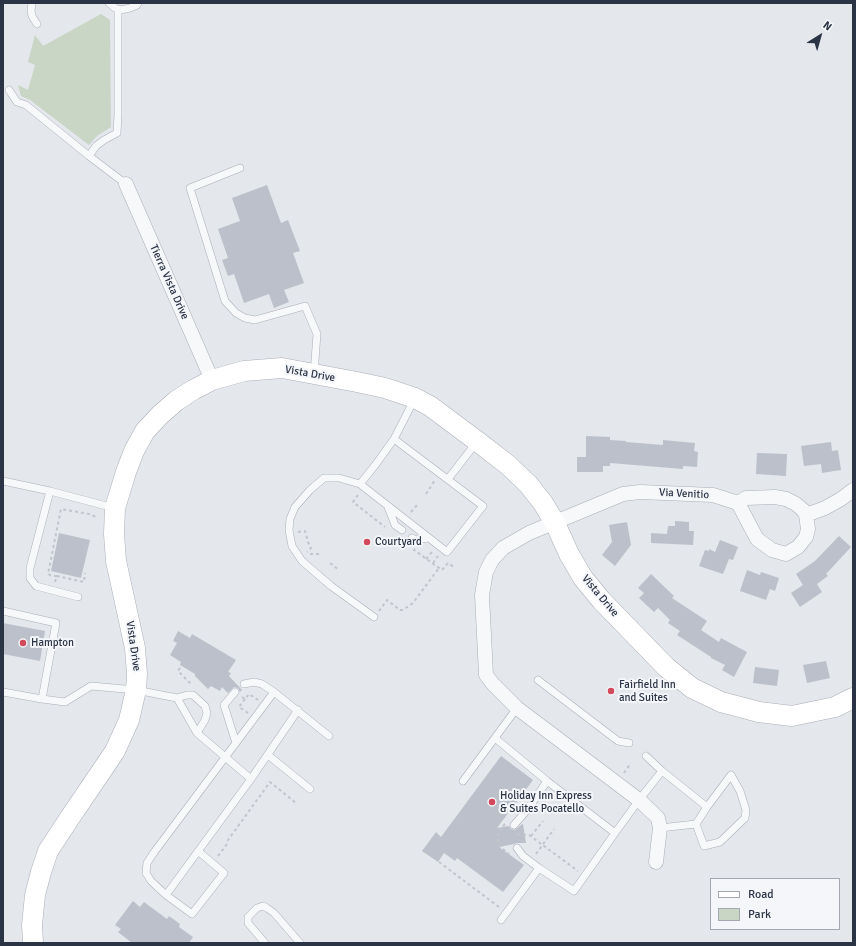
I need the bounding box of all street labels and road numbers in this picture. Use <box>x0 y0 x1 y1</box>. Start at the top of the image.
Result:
street label: Tierra Vista Drive <box>147 243 191 321</box>
street label: Vista Drive <box>284 363 336 385</box>
street label: Via Venitio <box>659 486 709 502</box>
street label: Vista Drive <box>579 572 621 620</box>
street label: Vista Drive <box>123 620 143 672</box>

